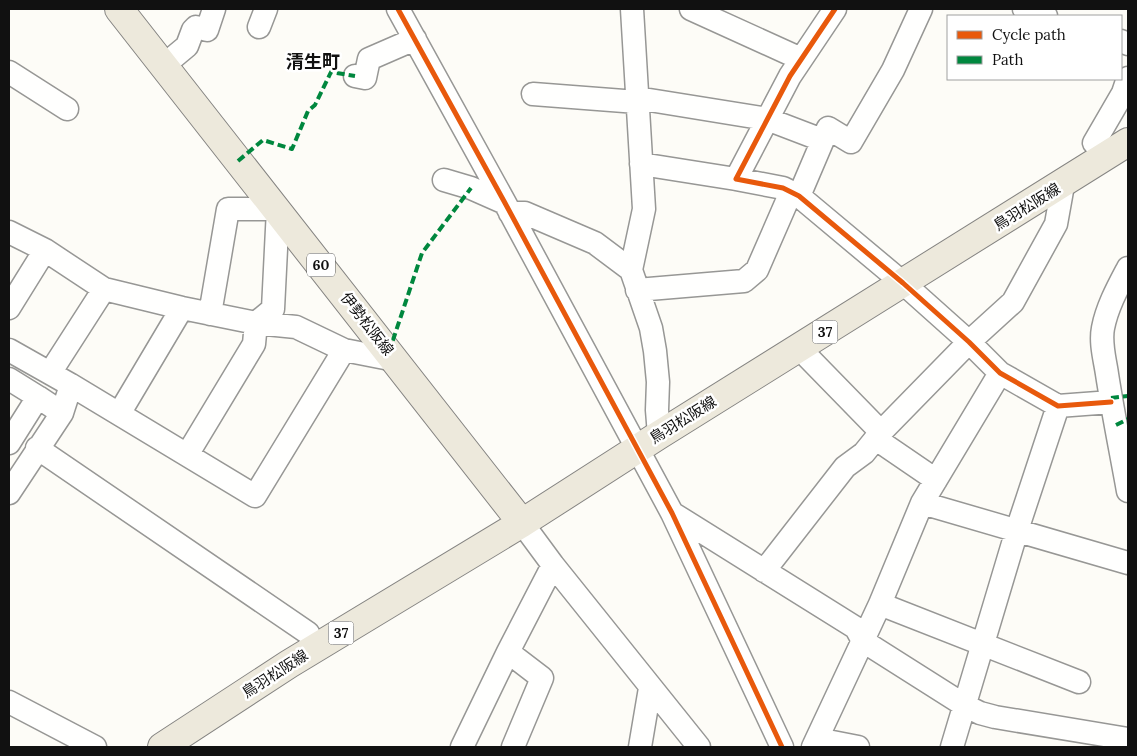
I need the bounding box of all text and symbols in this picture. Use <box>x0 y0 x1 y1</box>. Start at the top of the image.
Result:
legend <box>947 15 1122 80</box>
text: Cycle path <box>992 25 1066 44</box>
district label: 清生町 <box>286 50 340 73</box>
text: Path <box>992 50 1023 69</box>
street label: 鳥羽松阪線 <box>990 179 1064 235</box>
road number: 60 <box>307 254 335 276</box>
street label: 伊勢松阪線 <box>337 288 398 359</box>
road number: 37 <box>812 321 838 344</box>
street label: 鳥羽松阪線 <box>646 392 720 448</box>
road number: 37 <box>328 622 354 644</box>
street label: 鳥羽松阪線 <box>238 645 311 702</box>

